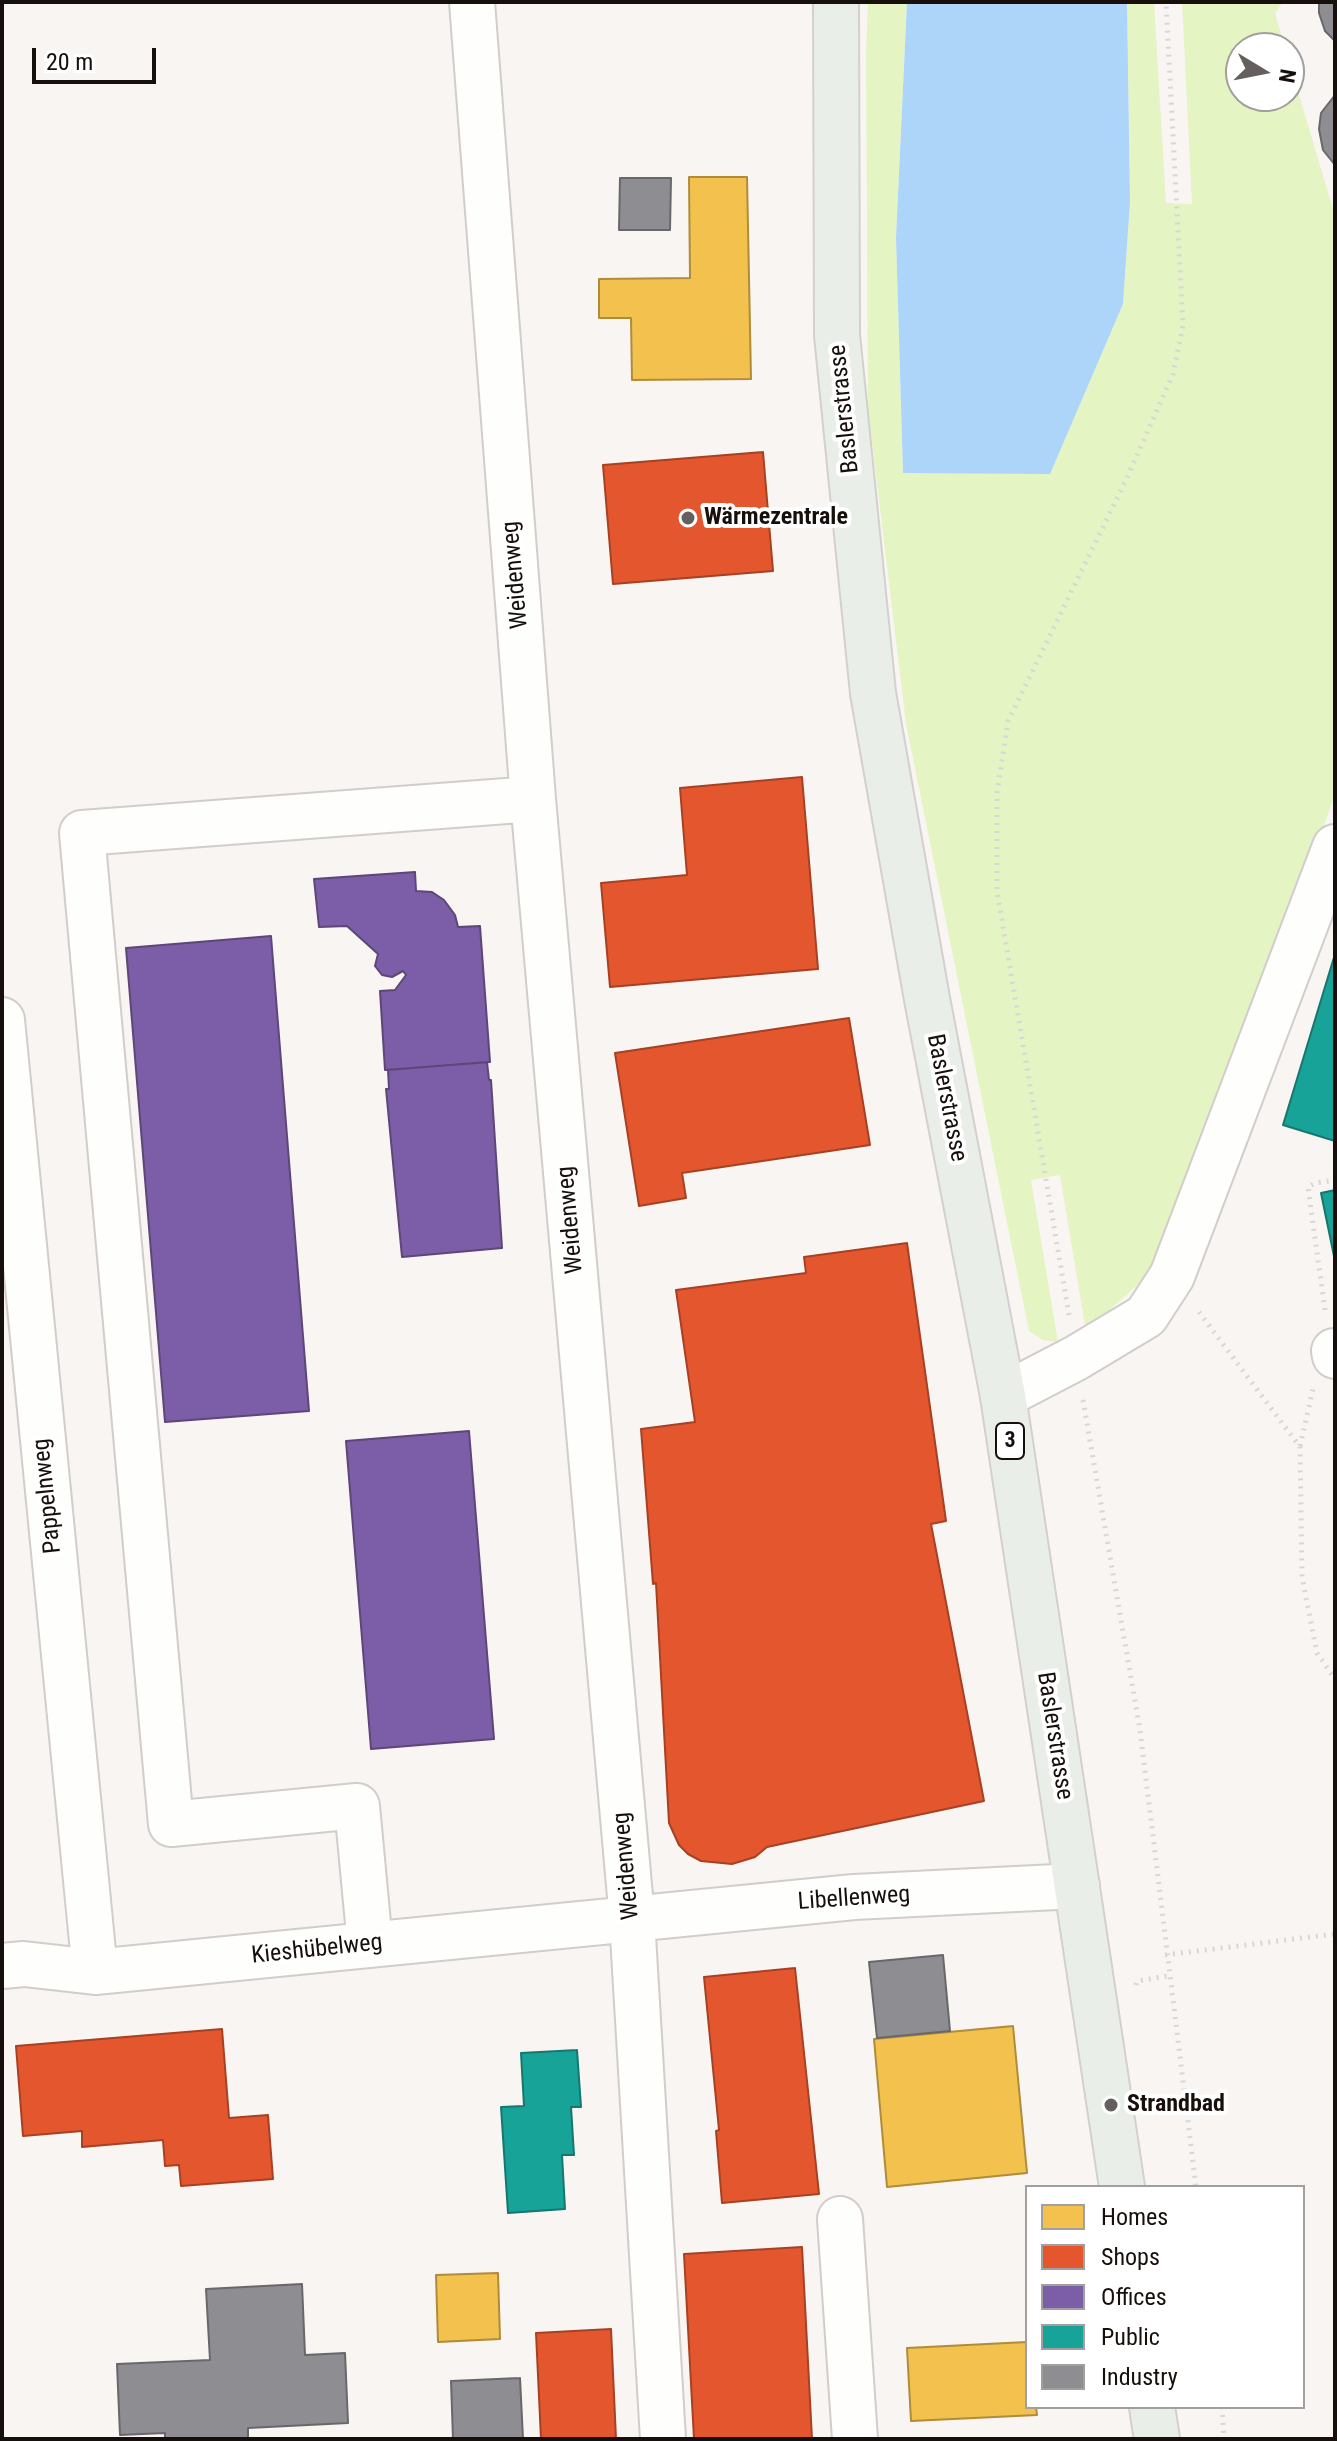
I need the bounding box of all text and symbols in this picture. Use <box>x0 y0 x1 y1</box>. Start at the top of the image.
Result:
scale bar <box>36 32 160 82</box>
north arrow <box>1225 32 1305 112</box>
text: 20 m <box>46 48 93 76</box>
text: N <box>1274 67 1301 85</box>
street label: Baslerstrasse <box>824 343 866 475</box>
place label: Wärmezentrale <box>704 504 848 532</box>
marker: Wärmezentrale <box>679 509 697 527</box>
street label: Weidenweg <box>497 520 535 630</box>
street label: Baslerstrasse <box>920 1032 972 1164</box>
street label: Weidenweg <box>552 1165 590 1275</box>
road number: 3 <box>996 1423 1024 1459</box>
street label: Pappelnweg <box>28 1437 68 1555</box>
street label: Baslerstrasse <box>1030 1670 1078 1802</box>
street label: Weidenweg <box>608 1811 646 1921</box>
street label: Libellenweg <box>797 1881 911 1917</box>
street label: Kieshübelweg <box>250 1929 384 1971</box>
place label: Strandbad <box>1127 2091 1225 2119</box>
marker: Strandbad <box>1102 2096 1120 2114</box>
legend <box>1025 2185 1305 2409</box>
text: Homes <box>1101 2203 1168 2231</box>
text: Shops <box>1101 2243 1160 2271</box>
text: Offices <box>1101 2283 1167 2311</box>
text: Public <box>1101 2323 1160 2351</box>
text: Industry <box>1101 2363 1178 2391</box>

